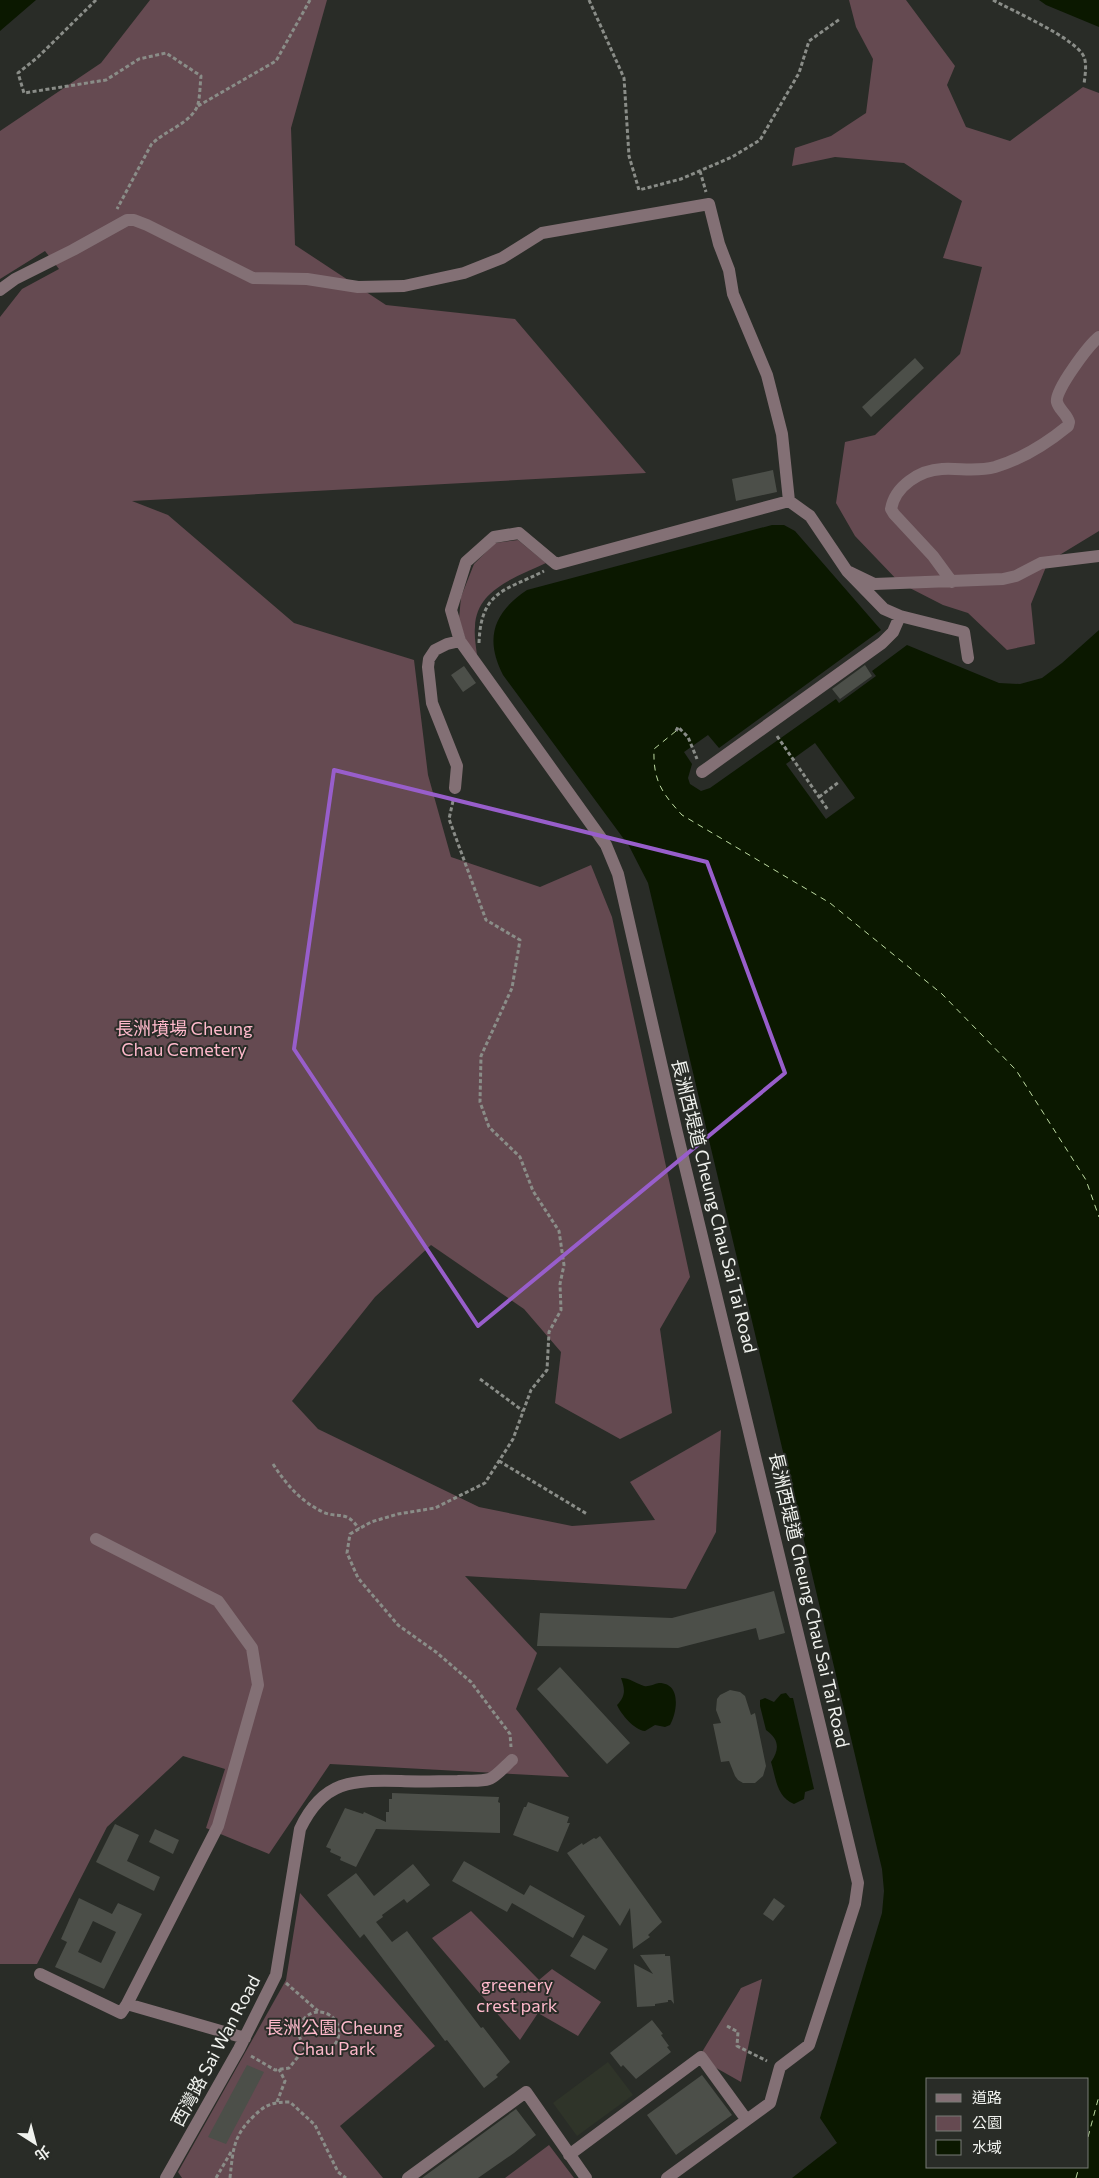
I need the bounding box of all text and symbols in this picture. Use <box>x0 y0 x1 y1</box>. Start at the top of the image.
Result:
park label: 長洲墳場 Cheung Chau Cemetery <box>115 1017 253 1060</box>
street label: 長洲西堤道 Cheung Chau Sai Tai Road <box>668 1056 762 1355</box>
street label: 長洲西堤道 Cheung Chau Sai Tai Road <box>765 1450 855 1750</box>
street label: 西灣路 Sai Wan Road <box>166 1971 264 2130</box>
park label: greenery crest park <box>476 1973 558 2016</box>
park label: 長洲公園 Cheung Chau Park <box>265 2016 403 2059</box>
legend <box>926 2078 1089 2168</box>
text: 道路 <box>972 2088 1002 2106</box>
text: 公園 <box>972 2113 1002 2131</box>
north arrow <box>10 2118 60 2168</box>
text: 水域 <box>972 2138 1002 2156</box>
text: 北 <box>32 2143 54 2165</box>

